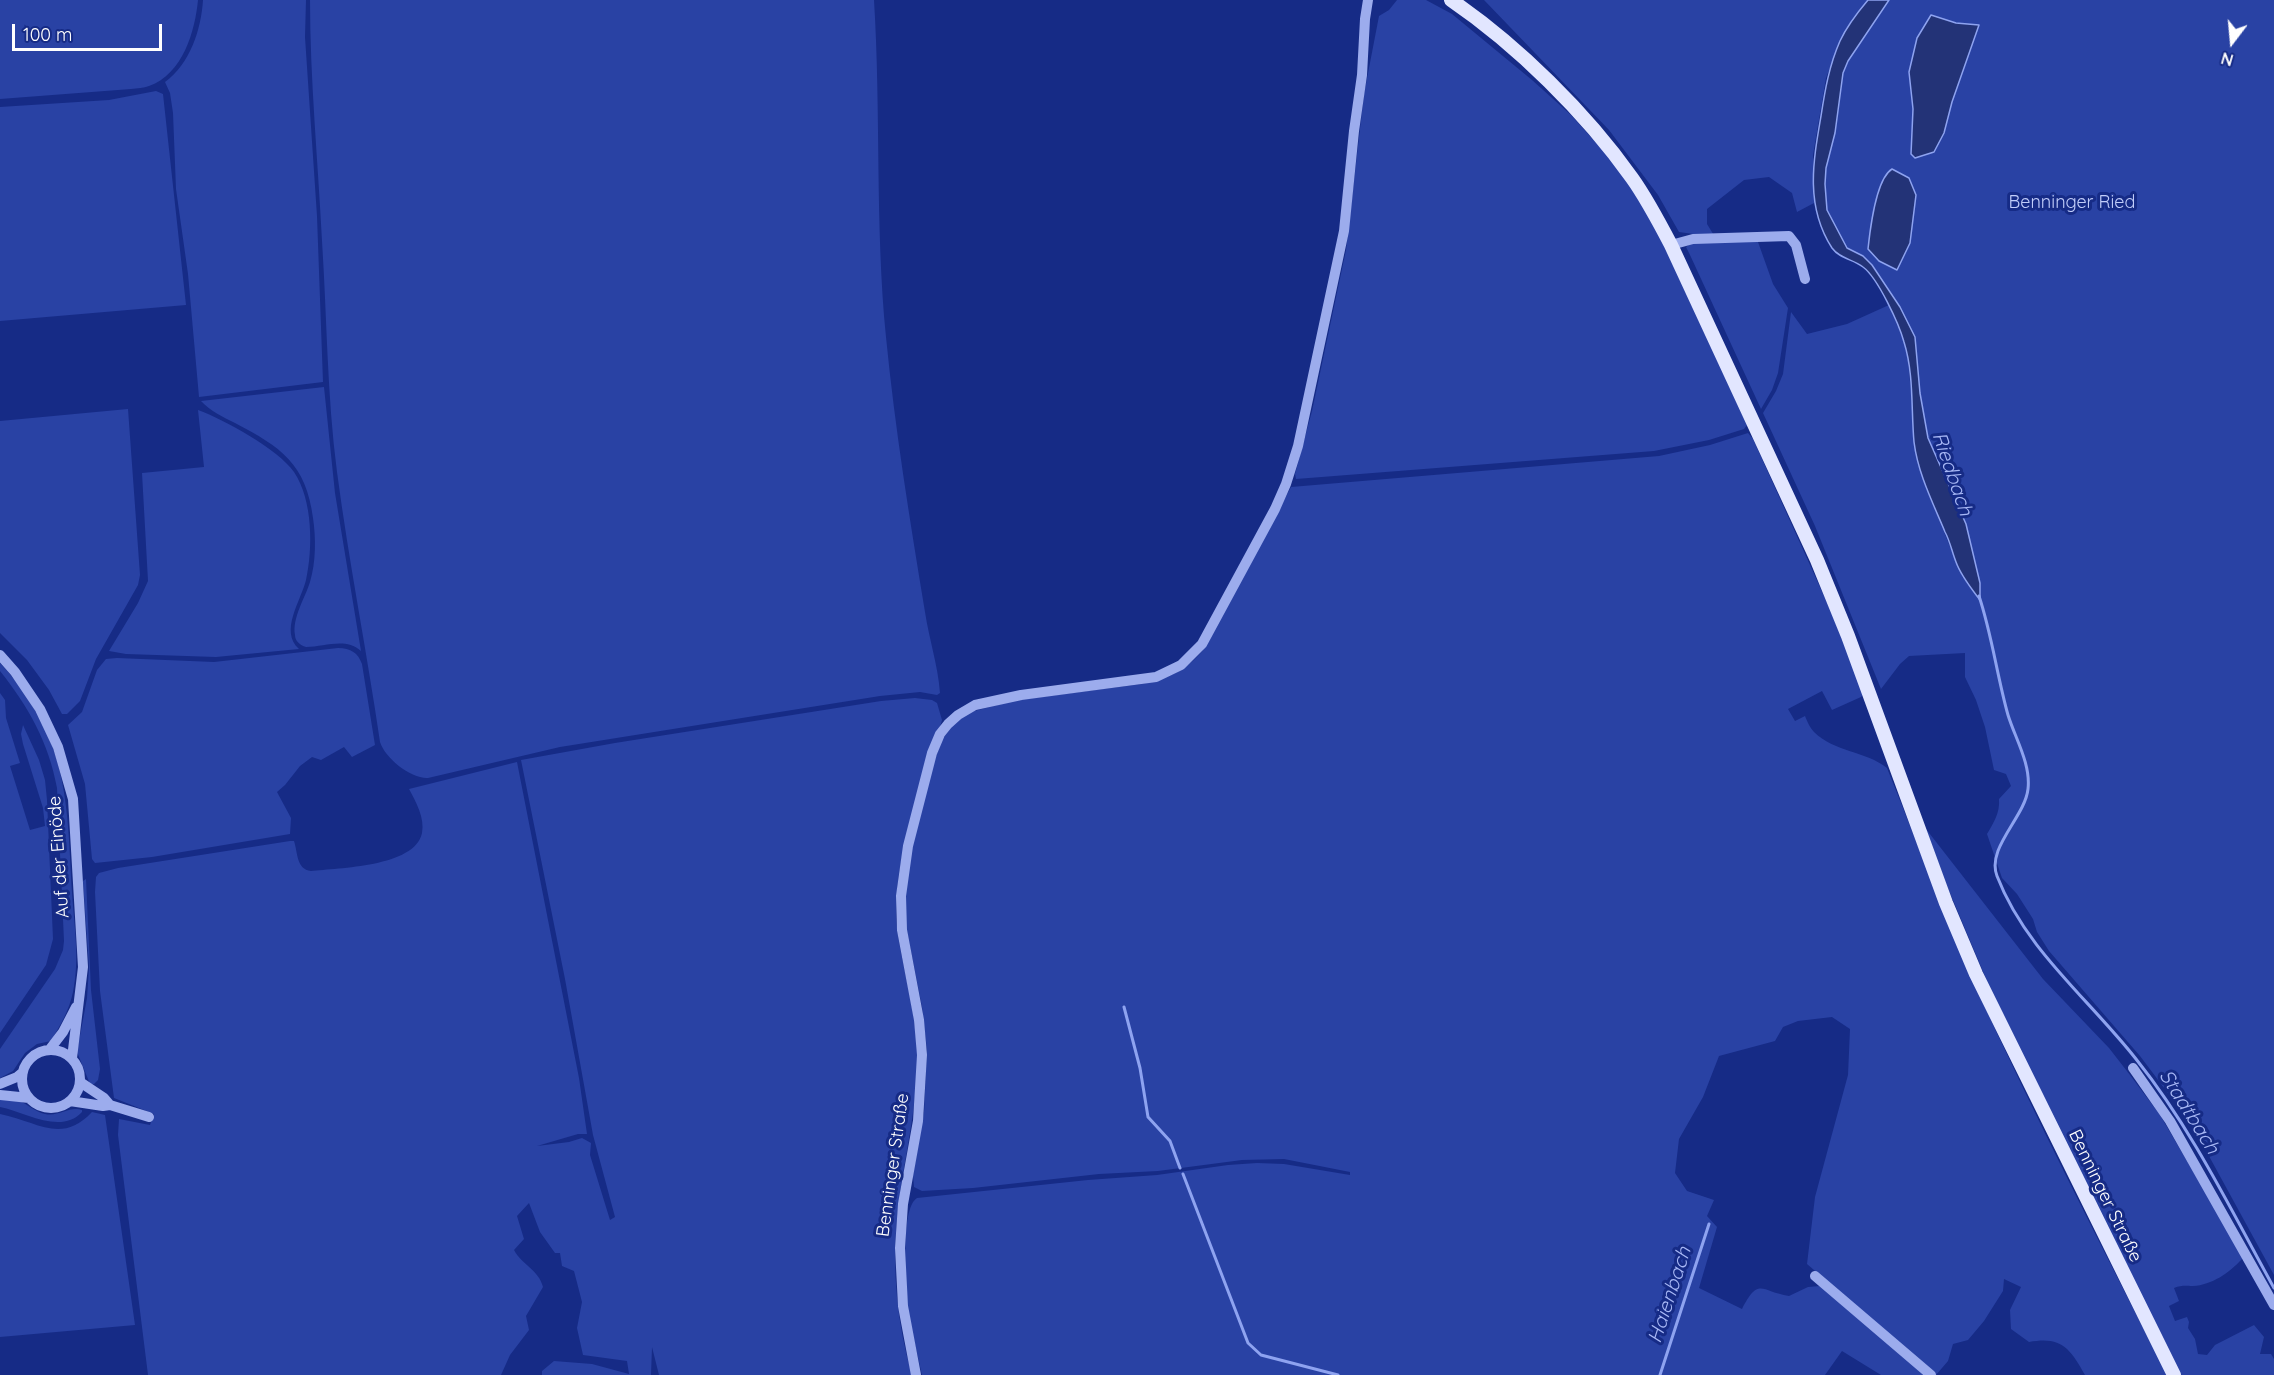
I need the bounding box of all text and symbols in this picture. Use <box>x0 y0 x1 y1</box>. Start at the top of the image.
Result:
scale bar <box>15 12 165 50</box>
north arrow <box>2202 12 2262 72</box>
text: 100 m <box>23 23 72 46</box>
text: N <box>2219 48 2235 71</box>
park label: Benninger Ried <box>2009 192 2135 214</box>
water label: Riedbach <box>1926 429 1978 519</box>
street label: Auf der Einöde <box>44 795 74 919</box>
water label: Stadtbach <box>2154 1065 2224 1159</box>
street label: Benninger Straße <box>872 1092 914 1238</box>
street label: Benninger Straße <box>2064 1126 2146 1266</box>
water label: Haienbach <box>1643 1244 1697 1346</box>

